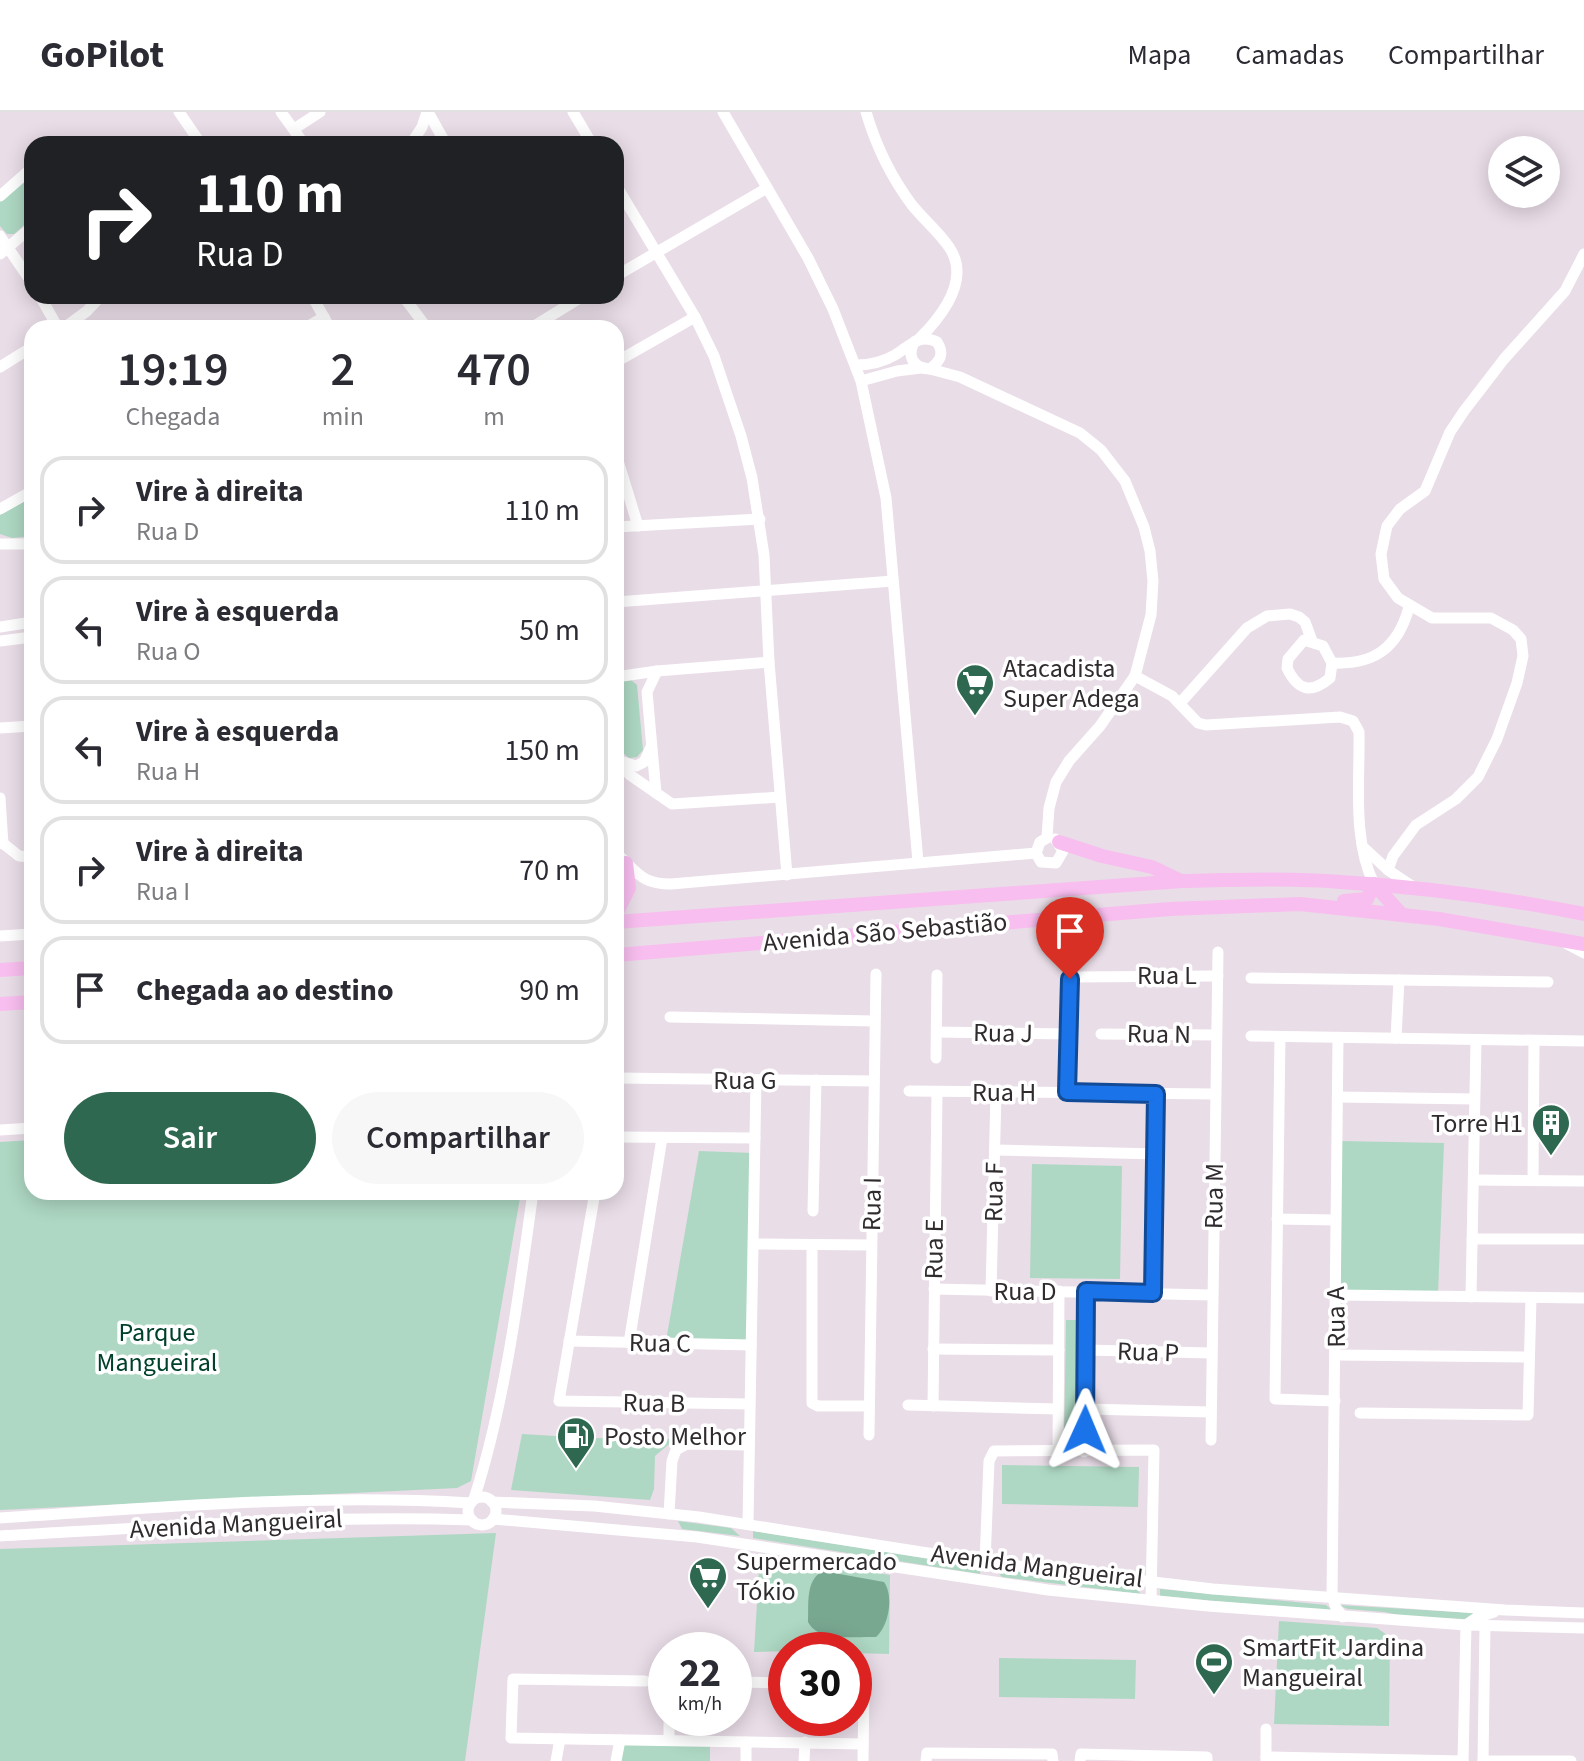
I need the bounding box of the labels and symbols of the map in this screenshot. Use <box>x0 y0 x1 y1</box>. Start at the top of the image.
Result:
place label: Atacadista Super Adega <box>1003 650 1140 717</box>
supermarket icon: Atacadista Super Adega <box>954 662 996 717</box>
pin <box>1036 897 1104 979</box>
street label: Avenida São Sebastião <box>761 903 1009 961</box>
street label: Rua L <box>1137 957 1197 994</box>
street label: Rua J <box>973 1014 1033 1052</box>
street label: Rua N <box>1127 1015 1191 1053</box>
street label: Rua G <box>713 1062 777 1099</box>
street label: Rua H <box>972 1074 1036 1111</box>
building icon: Torre H1 <box>1530 1102 1572 1157</box>
place label: Torre H1 <box>1431 1105 1523 1142</box>
street label: Rua F <box>975 1161 1013 1222</box>
street label: Rua M <box>1195 1163 1233 1229</box>
street label: Rua I <box>853 1177 891 1231</box>
street label: Rua E <box>915 1218 953 1280</box>
street label: Rua D <box>993 1273 1057 1310</box>
street label: Rua A <box>1317 1285 1355 1348</box>
park label: Parque Mangueiral <box>97 1314 217 1381</box>
street label: Rua C <box>629 1324 691 1362</box>
street label: Rua P <box>1116 1332 1180 1372</box>
street label: Rua B <box>622 1384 686 1422</box>
position arrow <box>1043 1388 1127 1472</box>
fuel station icon: Posto Melhor <box>555 1415 597 1470</box>
place label: Posto Melhor <box>604 1418 747 1455</box>
street label: Avenida Mangueiral <box>129 1500 343 1548</box>
street label: Avenida Mangueiral <box>929 1535 1145 1597</box>
place label: Supermercado Tókio <box>736 1543 897 1610</box>
supermarket icon: Supermercado Tókio <box>687 1555 729 1610</box>
place label: SmartFit Jardina Mangueiral <box>1242 1629 1424 1696</box>
speed limit sign: 30 <box>768 1632 872 1736</box>
sports icon: SmartFit Jardina Mangueiral <box>1193 1641 1235 1696</box>

